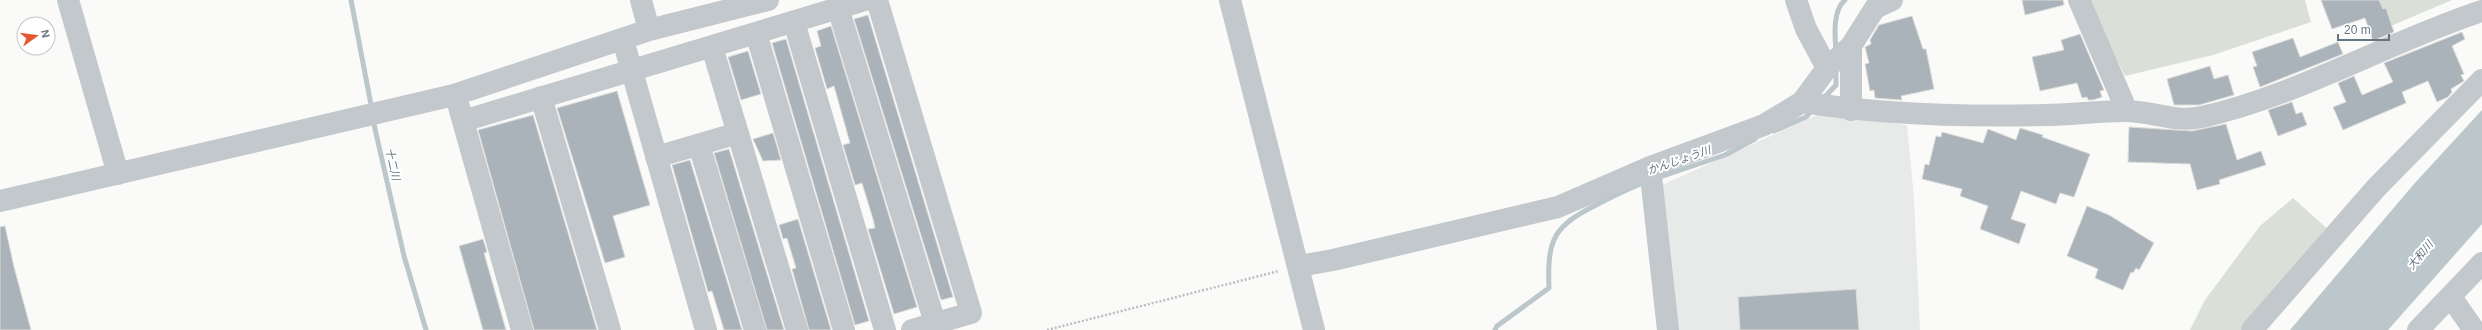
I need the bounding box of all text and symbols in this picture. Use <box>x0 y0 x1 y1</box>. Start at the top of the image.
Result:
north arrow <box>16 16 56 56</box>
scale bar <box>2338 16 2389 42</box>
text: 20 m <box>2344 23 2371 37</box>
text: N <box>39 28 52 39</box>
water label: かんじょう川 <box>1646 143 1713 176</box>
water label: 十二川 <box>383 147 403 182</box>
water label: 大和川 <box>2405 238 2436 271</box>

